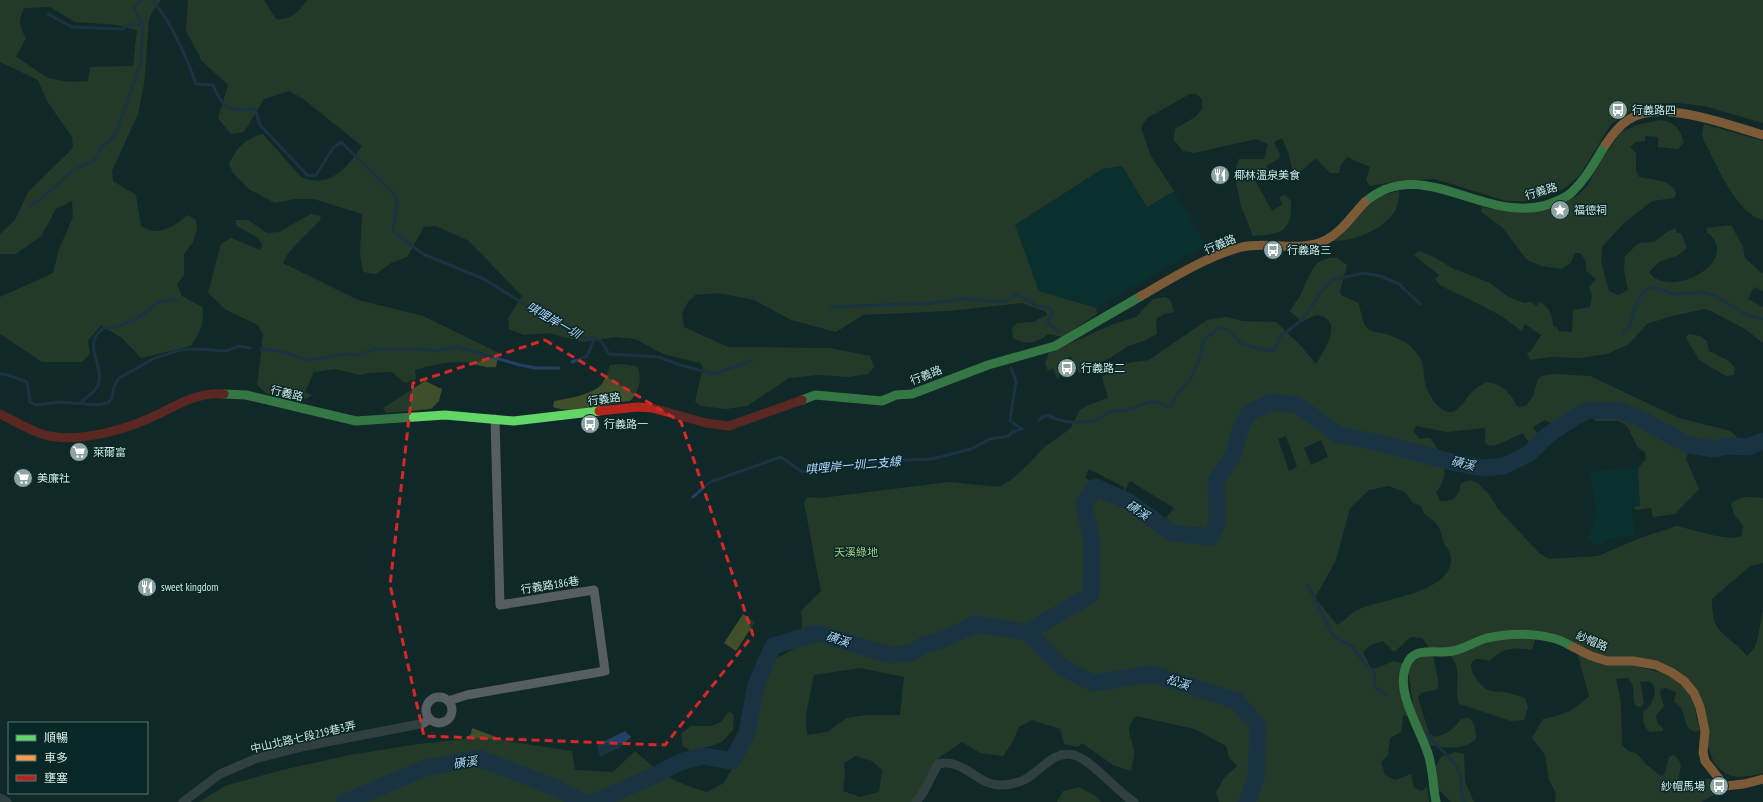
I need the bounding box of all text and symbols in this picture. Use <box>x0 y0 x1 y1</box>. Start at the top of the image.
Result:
bus stop icon: 行義路四 <box>1607 99 1629 121</box>
place label: 行義路四 <box>1632 103 1676 117</box>
restaurant icon: 椰林溫泉美食 <box>1209 164 1231 186</box>
place label: 椰林溫泉美食 <box>1234 168 1300 182</box>
street label: 行義路 <box>1523 180 1559 202</box>
place icon: 福德祠 <box>1549 199 1571 221</box>
place label: 福德祠 <box>1574 203 1607 217</box>
street label: 行義路 <box>1202 231 1238 257</box>
bus stop icon: 行義路三 <box>1262 239 1284 261</box>
place label: 行義路三 <box>1287 243 1331 257</box>
water label: 唭哩岸一圳 <box>524 299 585 342</box>
bus stop icon: 行義路二 <box>1056 357 1078 379</box>
place label: 行義路二 <box>1081 361 1125 375</box>
street label: 行義路 <box>908 363 944 387</box>
street label: 行義路 <box>269 382 305 404</box>
street label: 行義路 <box>587 390 621 408</box>
bus stop icon: 行義路一 <box>579 413 601 435</box>
place label: 行義路一 <box>604 417 648 431</box>
supermarket icon: 萊爾富 <box>68 441 90 463</box>
place label: 萊爾富 <box>93 445 126 459</box>
water label: 唭哩岸一圳二支線 <box>805 453 903 477</box>
water label: 磺溪 <box>1450 453 1478 473</box>
supermarket icon: 美廉社 <box>12 467 34 489</box>
place label: 美廉社 <box>37 471 70 485</box>
water label: 磺溪 <box>1124 497 1154 524</box>
park label: 天溪綠地 <box>834 545 878 559</box>
street label: 行義路186巷 <box>520 573 580 597</box>
restaurant icon: sweet kingdom <box>136 576 158 598</box>
place label: sweet kingdom <box>161 580 218 594</box>
water label: 磺溪 <box>824 628 854 650</box>
street label: 紗帽路 <box>1574 628 1610 654</box>
water label: 松溪 <box>1164 671 1194 693</box>
street label: 中山北路七段219巷3弄 <box>249 718 357 756</box>
legend <box>8 722 148 794</box>
text: 順暢 <box>44 730 68 745</box>
text: 車多 <box>44 750 68 765</box>
water label: 磺溪 <box>452 753 480 771</box>
text: 壅塞 <box>44 770 68 785</box>
bus stop icon: 紗帽馬場 <box>1708 775 1730 797</box>
place label: 紗帽馬場 <box>1661 779 1705 793</box>

